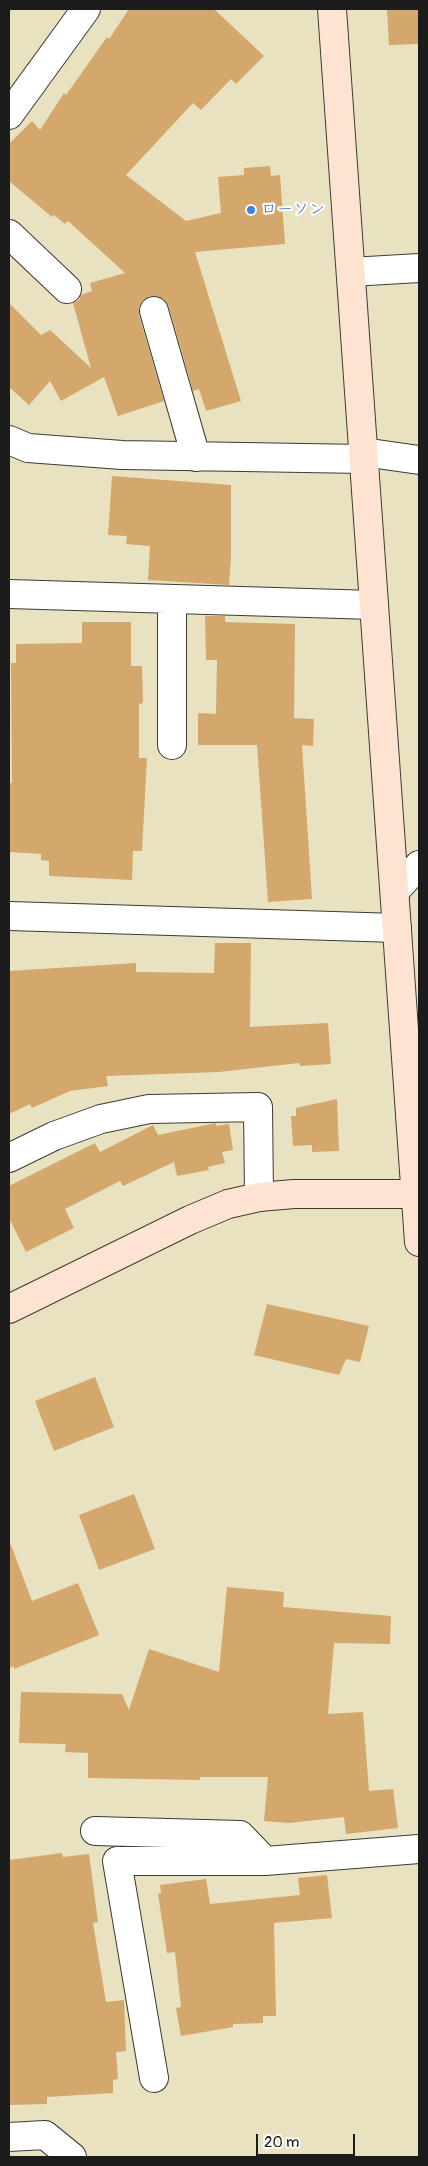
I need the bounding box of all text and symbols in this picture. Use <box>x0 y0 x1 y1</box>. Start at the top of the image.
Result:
place label: ローソン <box>261 200 325 220</box>
marker: ローソン <box>245 204 257 216</box>
scale bar <box>258 2124 357 2156</box>
text: 20 m <box>264 2133 299 2152</box>

